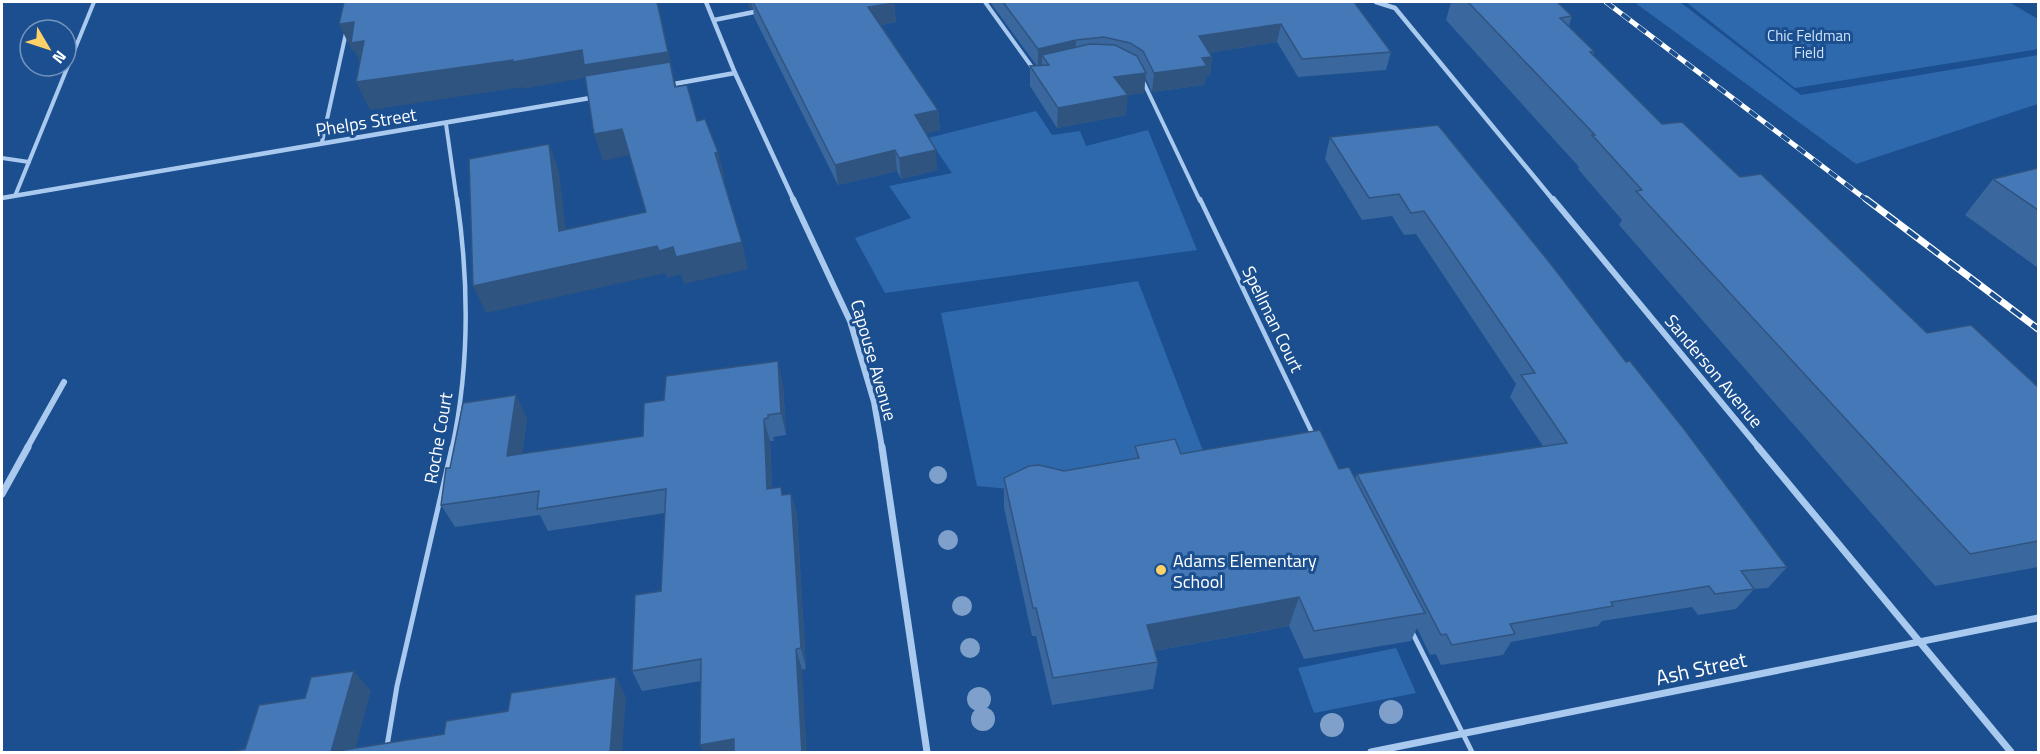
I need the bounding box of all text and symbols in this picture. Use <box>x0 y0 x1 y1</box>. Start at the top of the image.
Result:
north arrow <box>18 18 78 78</box>
park label: Chic Feldman Field <box>1767 24 1851 64</box>
text: N <box>47 46 72 69</box>
street label: Phelps Street <box>314 101 419 143</box>
street label: Spellman Court <box>1236 261 1311 377</box>
street label: Capouse Avenue <box>844 296 904 424</box>
street label: Sanderson Avenue <box>1658 308 1770 434</box>
street label: Roche Court <box>417 390 459 486</box>
place label: Adams Elementary School <box>1173 547 1317 595</box>
marker: Adams Elementary School <box>1154 563 1168 577</box>
street label: Ash Street <box>1653 643 1750 693</box>

